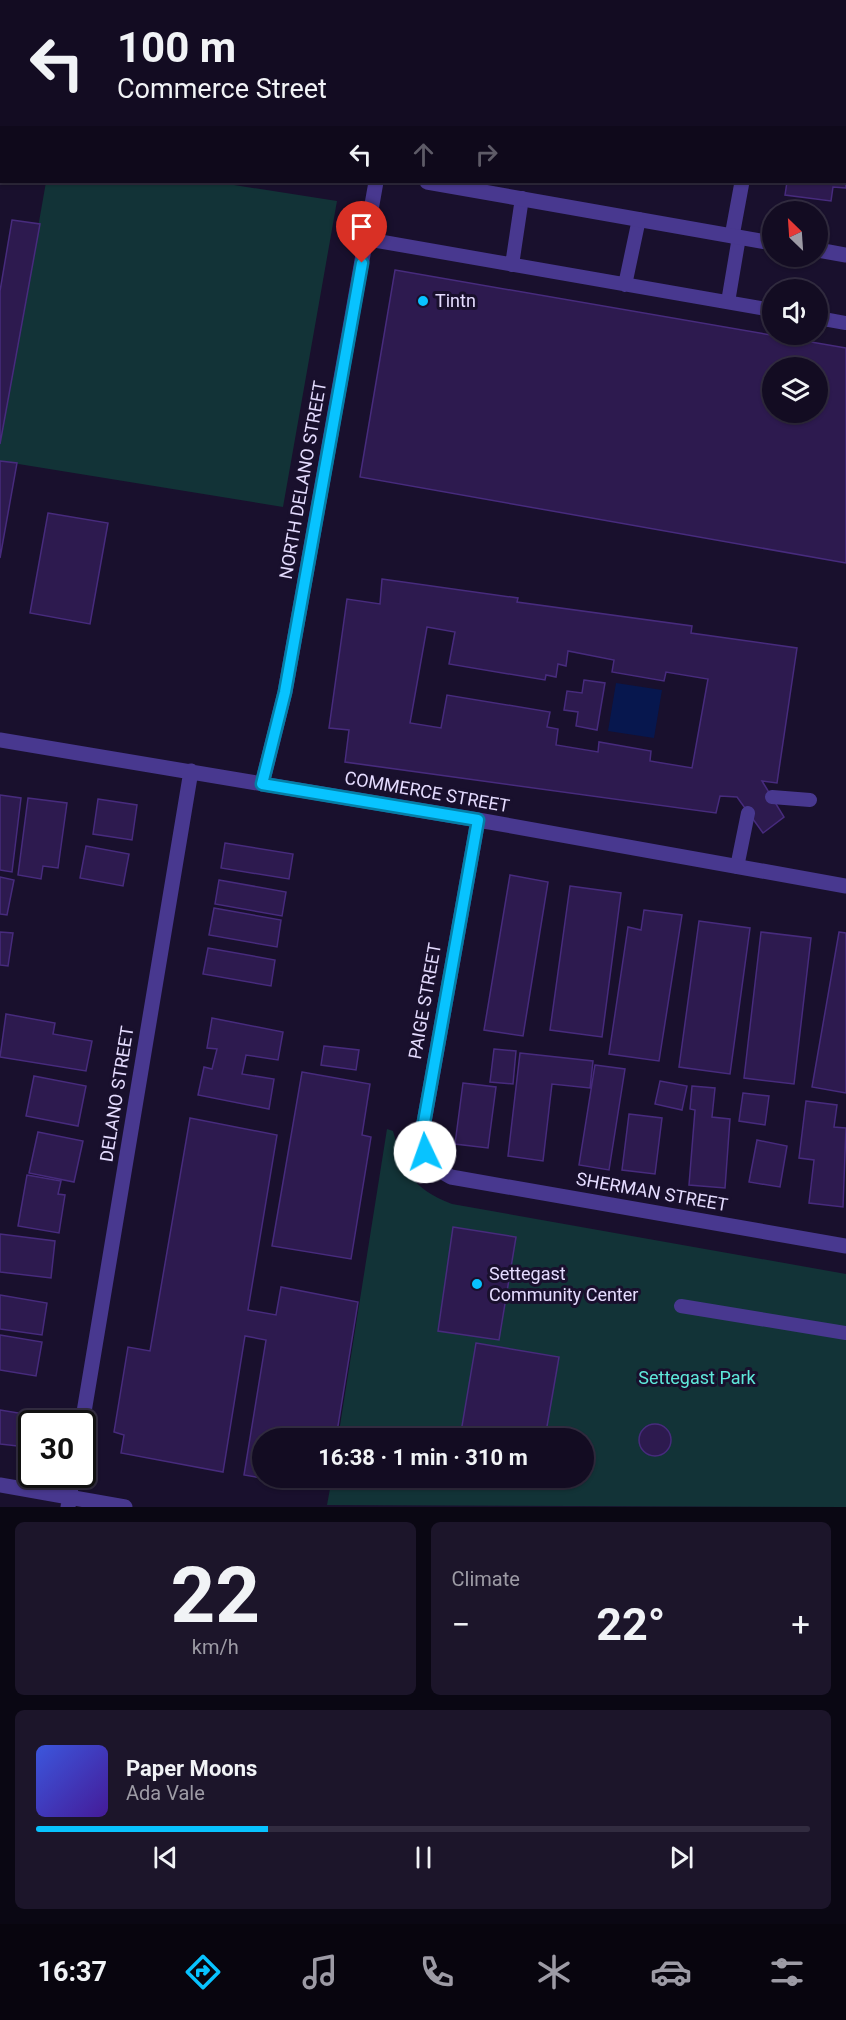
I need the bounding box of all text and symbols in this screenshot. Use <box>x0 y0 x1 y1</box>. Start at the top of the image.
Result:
text: 100 m <box>117 23 236 72</box>
icon: left <box>18 24 96 102</box>
text: Commerce Street <box>117 73 327 105</box>
icon: left <box>344 138 377 171</box>
icon: ahead <box>407 138 440 171</box>
icon: right <box>470 138 503 171</box>
pin <box>336 201 387 263</box>
north arrow <box>762 201 828 267</box>
map controls <box>762 201 828 423</box>
icon: arrive <box>345 210 378 243</box>
button: sound <box>762 279 828 345</box>
place label: Tintn <box>435 290 476 311</box>
marker: Tintn <box>416 294 430 308</box>
button: layers <box>762 357 828 423</box>
street label: NORTH DELANO STREET <box>275 379 330 581</box>
street label: COMMERCE STREET <box>343 767 511 816</box>
street label: PAIGE STREET <box>404 941 445 1061</box>
street label: DELANO STREET <box>95 1024 138 1163</box>
position arrow <box>393 1120 457 1184</box>
street label: SHERMAN STREET <box>575 1168 730 1215</box>
place label: Settegast Community Center <box>489 1263 638 1305</box>
marker: Settegast Community Center <box>470 1277 484 1291</box>
park label: Settegast Park <box>638 1367 757 1388</box>
speed limit sign: 30 <box>18 1410 96 1488</box>
text: 16:38 · 1 min · 310 m <box>318 1445 528 1470</box>
text: 22 <box>170 1550 260 1641</box>
text: Climate <box>452 1567 520 1591</box>
text: 22° <box>596 1598 665 1651</box>
text: − <box>452 1605 470 1644</box>
text: + <box>791 1605 810 1644</box>
text: km/h <box>192 1635 239 1659</box>
text: Paper Moons <box>126 1756 257 1781</box>
text: Ada Vale <box>126 1781 205 1805</box>
icon: previous <box>149 1841 182 1874</box>
icon: pause <box>407 1841 440 1874</box>
icon: next <box>665 1841 698 1874</box>
icon: directions <box>182 1951 224 1993</box>
icon: music <box>299 1951 341 1993</box>
icon: phone <box>416 1951 458 1993</box>
icon: climate <box>533 1951 575 1993</box>
icon: car <box>650 1951 692 1993</box>
icon: filters <box>766 1951 808 1993</box>
text: 16:37 <box>37 1956 107 1988</box>

